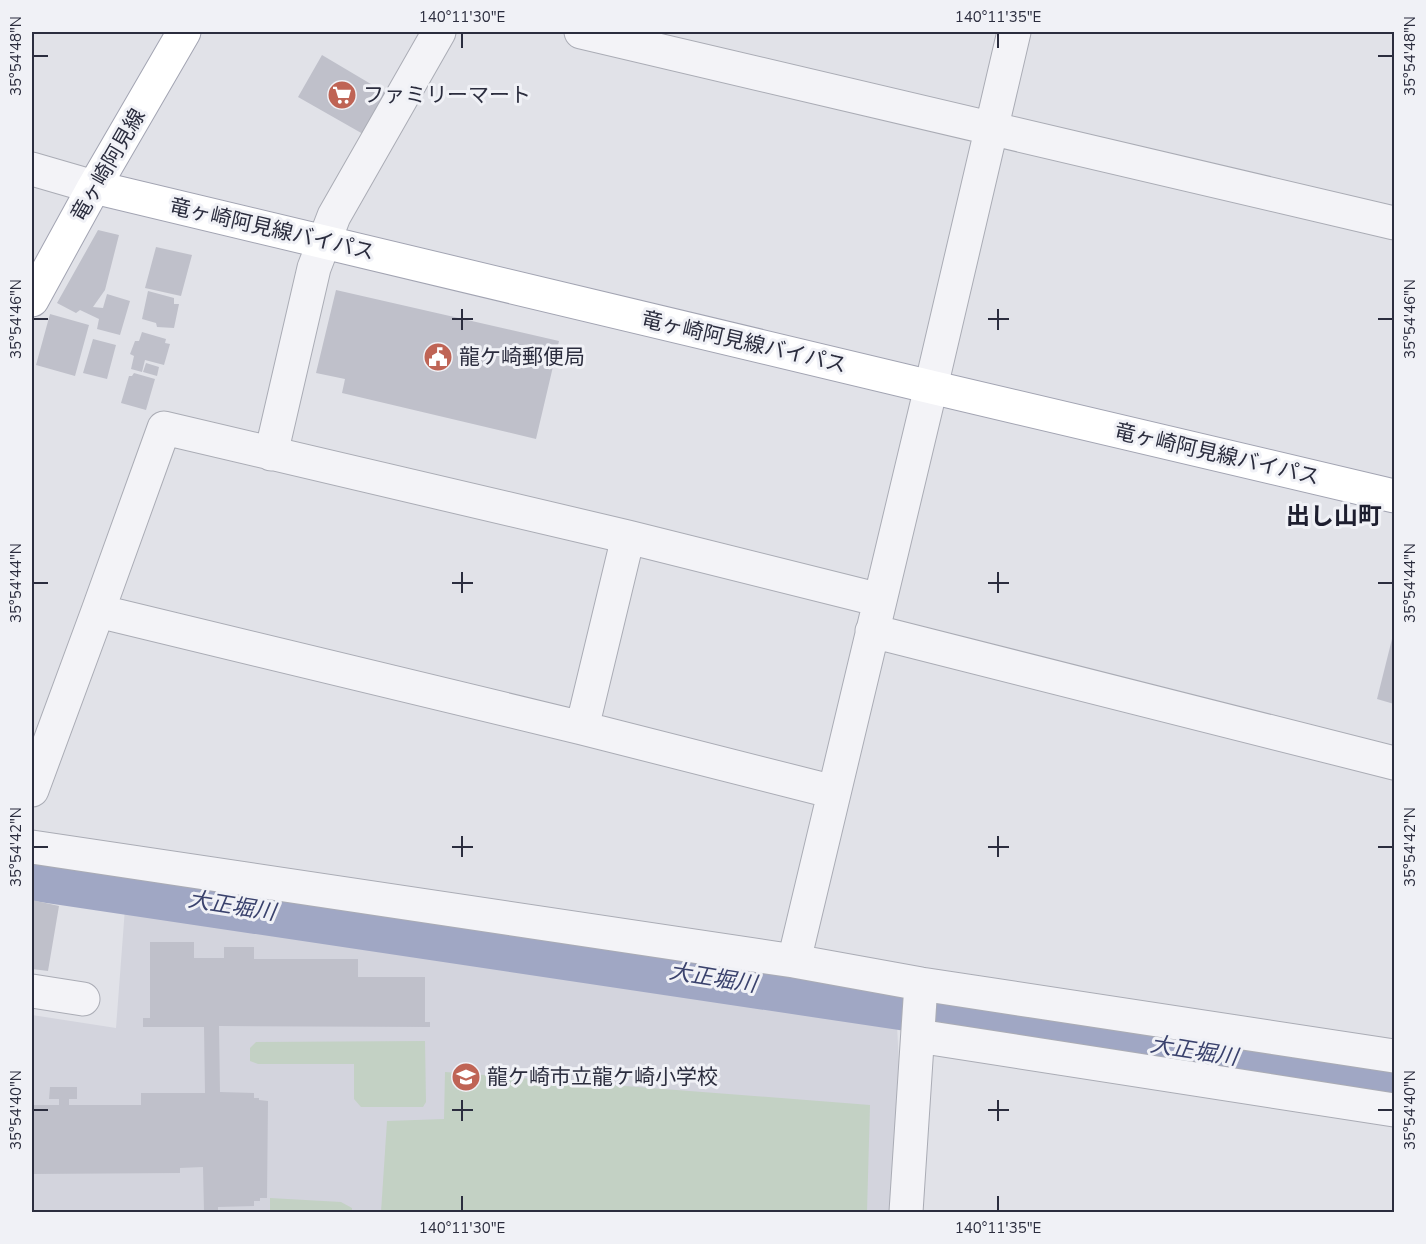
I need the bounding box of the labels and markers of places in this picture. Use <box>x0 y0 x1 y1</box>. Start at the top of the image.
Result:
supermarket icon: ファミリーマート <box>326 79 358 111</box>
place label: ファミリーマート <box>363 81 531 109</box>
public building icon: 龍ケ崎郵便局 <box>422 341 454 373</box>
place label: 龍ケ崎郵便局 <box>459 343 585 371</box>
school or university icon: 龍ケ崎市立龍ケ崎小学校 <box>450 1061 482 1093</box>
place label: 龍ケ崎市立龍ケ崎小学校 <box>487 1063 718 1091</box>

